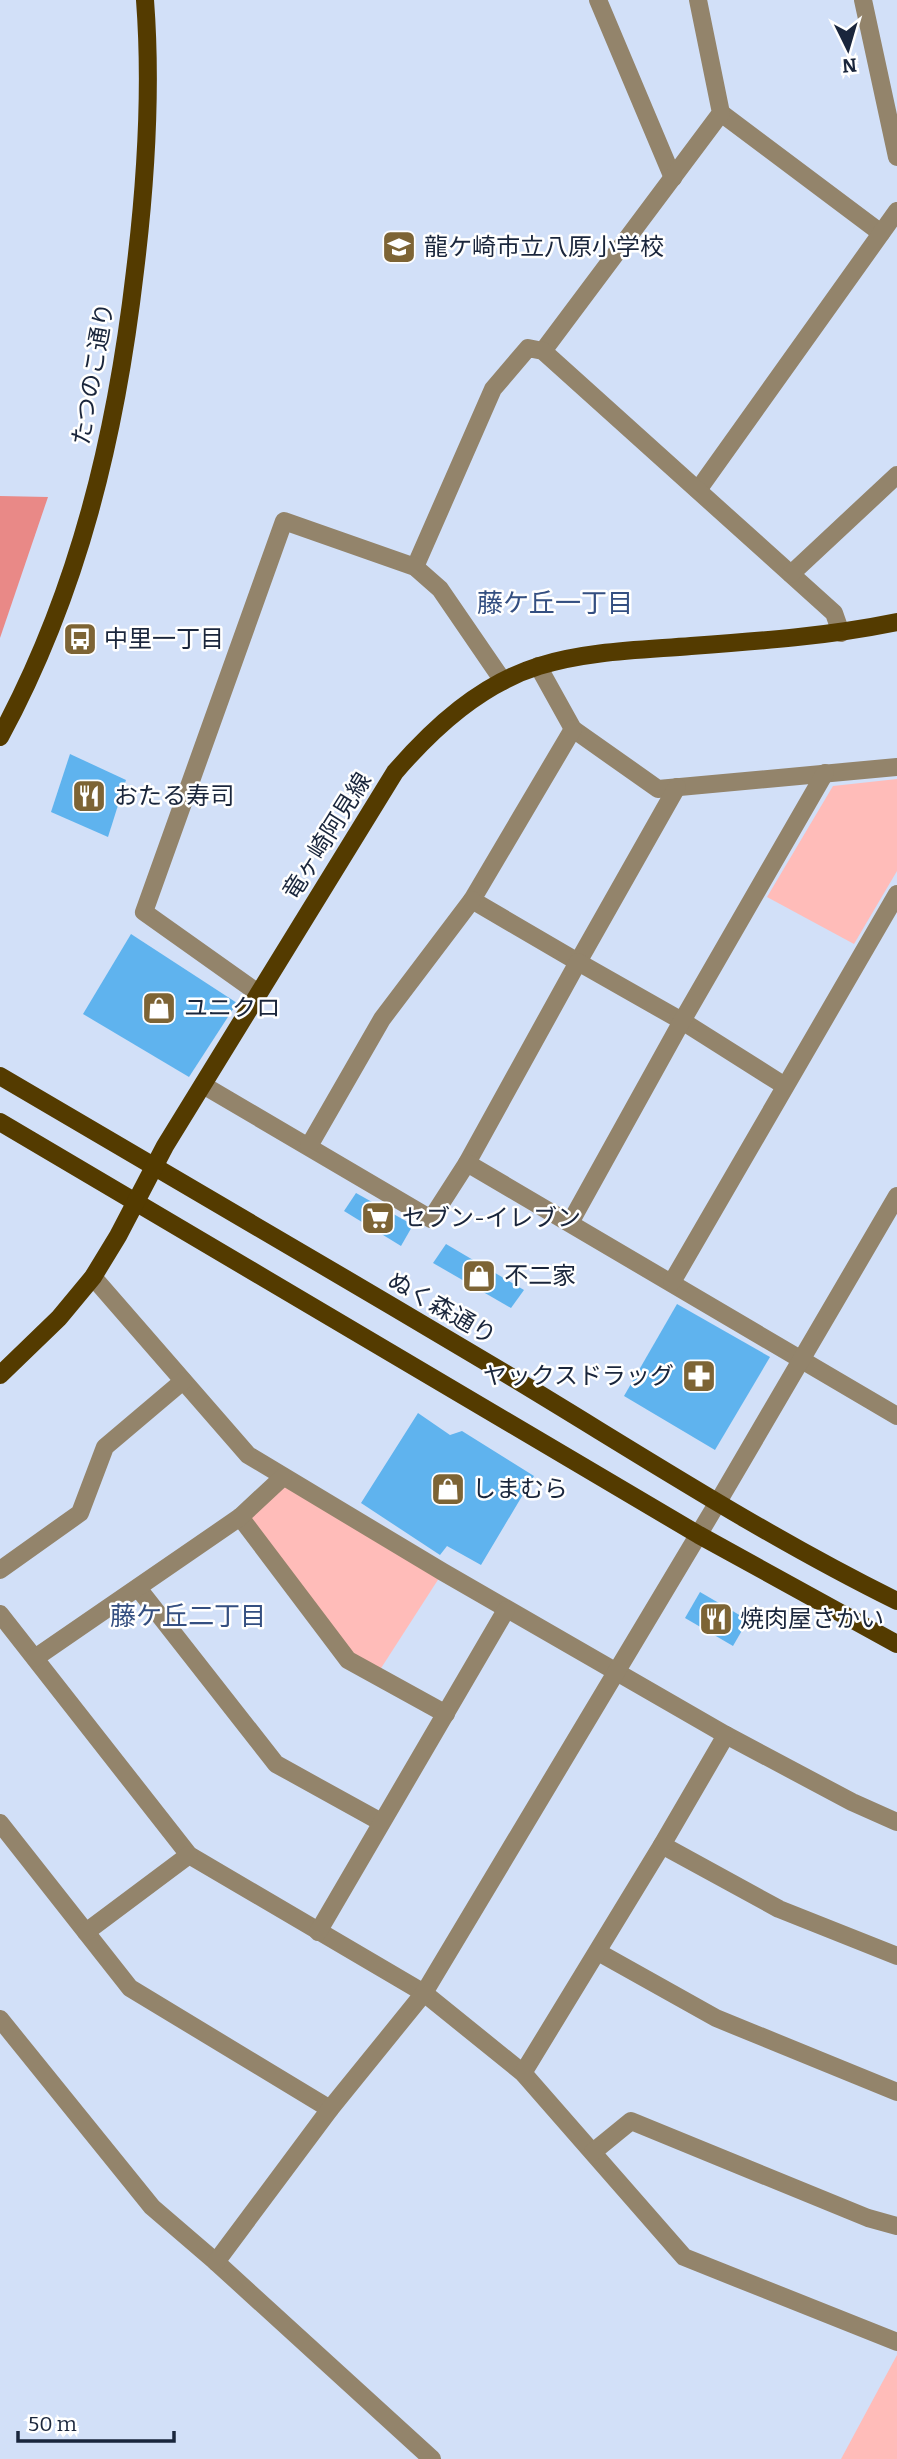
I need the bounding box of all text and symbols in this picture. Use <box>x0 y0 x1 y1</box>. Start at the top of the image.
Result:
north arrow <box>813 14 883 84</box>
text: N <box>841 53 858 78</box>
school or university icon: 龍ケ崎市立八原小学校 <box>380 228 418 266</box>
place label: 龍ケ崎市立八原小学校 <box>424 233 664 261</box>
street label: たつのこ通り <box>67 301 119 447</box>
district label: 藤ケ丘一丁目 <box>477 588 633 619</box>
bus stop icon: 中里一丁目 <box>61 620 99 658</box>
place label: 中里一丁目 <box>104 625 224 653</box>
street label: 竜ヶ崎阿見線 <box>277 768 377 904</box>
restaurant icon: おたる寿司 <box>70 777 108 815</box>
place label: おたる寿司 <box>114 782 234 810</box>
shop icon: ユニクロ <box>140 989 178 1027</box>
place label: ユニクロ <box>184 994 280 1022</box>
supermarket icon: セブン-イレブン <box>359 1199 397 1237</box>
place label: セブン-イレブン <box>402 1204 581 1232</box>
shop icon: 不二家 <box>460 1257 498 1295</box>
place label: 不二家 <box>504 1262 576 1290</box>
street label: ぬく森通り <box>383 1266 501 1350</box>
pharmacy icon: ヤックスドラッグ <box>680 1357 718 1395</box>
place label: ヤックスドラッグ <box>483 1362 674 1390</box>
shop icon: しまむら <box>429 1470 467 1508</box>
place label: しまむら <box>472 1475 568 1503</box>
restaurant icon: 焼肉屋さかい <box>697 1600 735 1638</box>
district label: 藤ケ丘二丁目 <box>110 1601 266 1632</box>
place label: 焼肉屋さかい <box>740 1605 884 1633</box>
scale bar <box>18 2400 173 2444</box>
text: 50 m <box>28 2411 77 2437</box>

